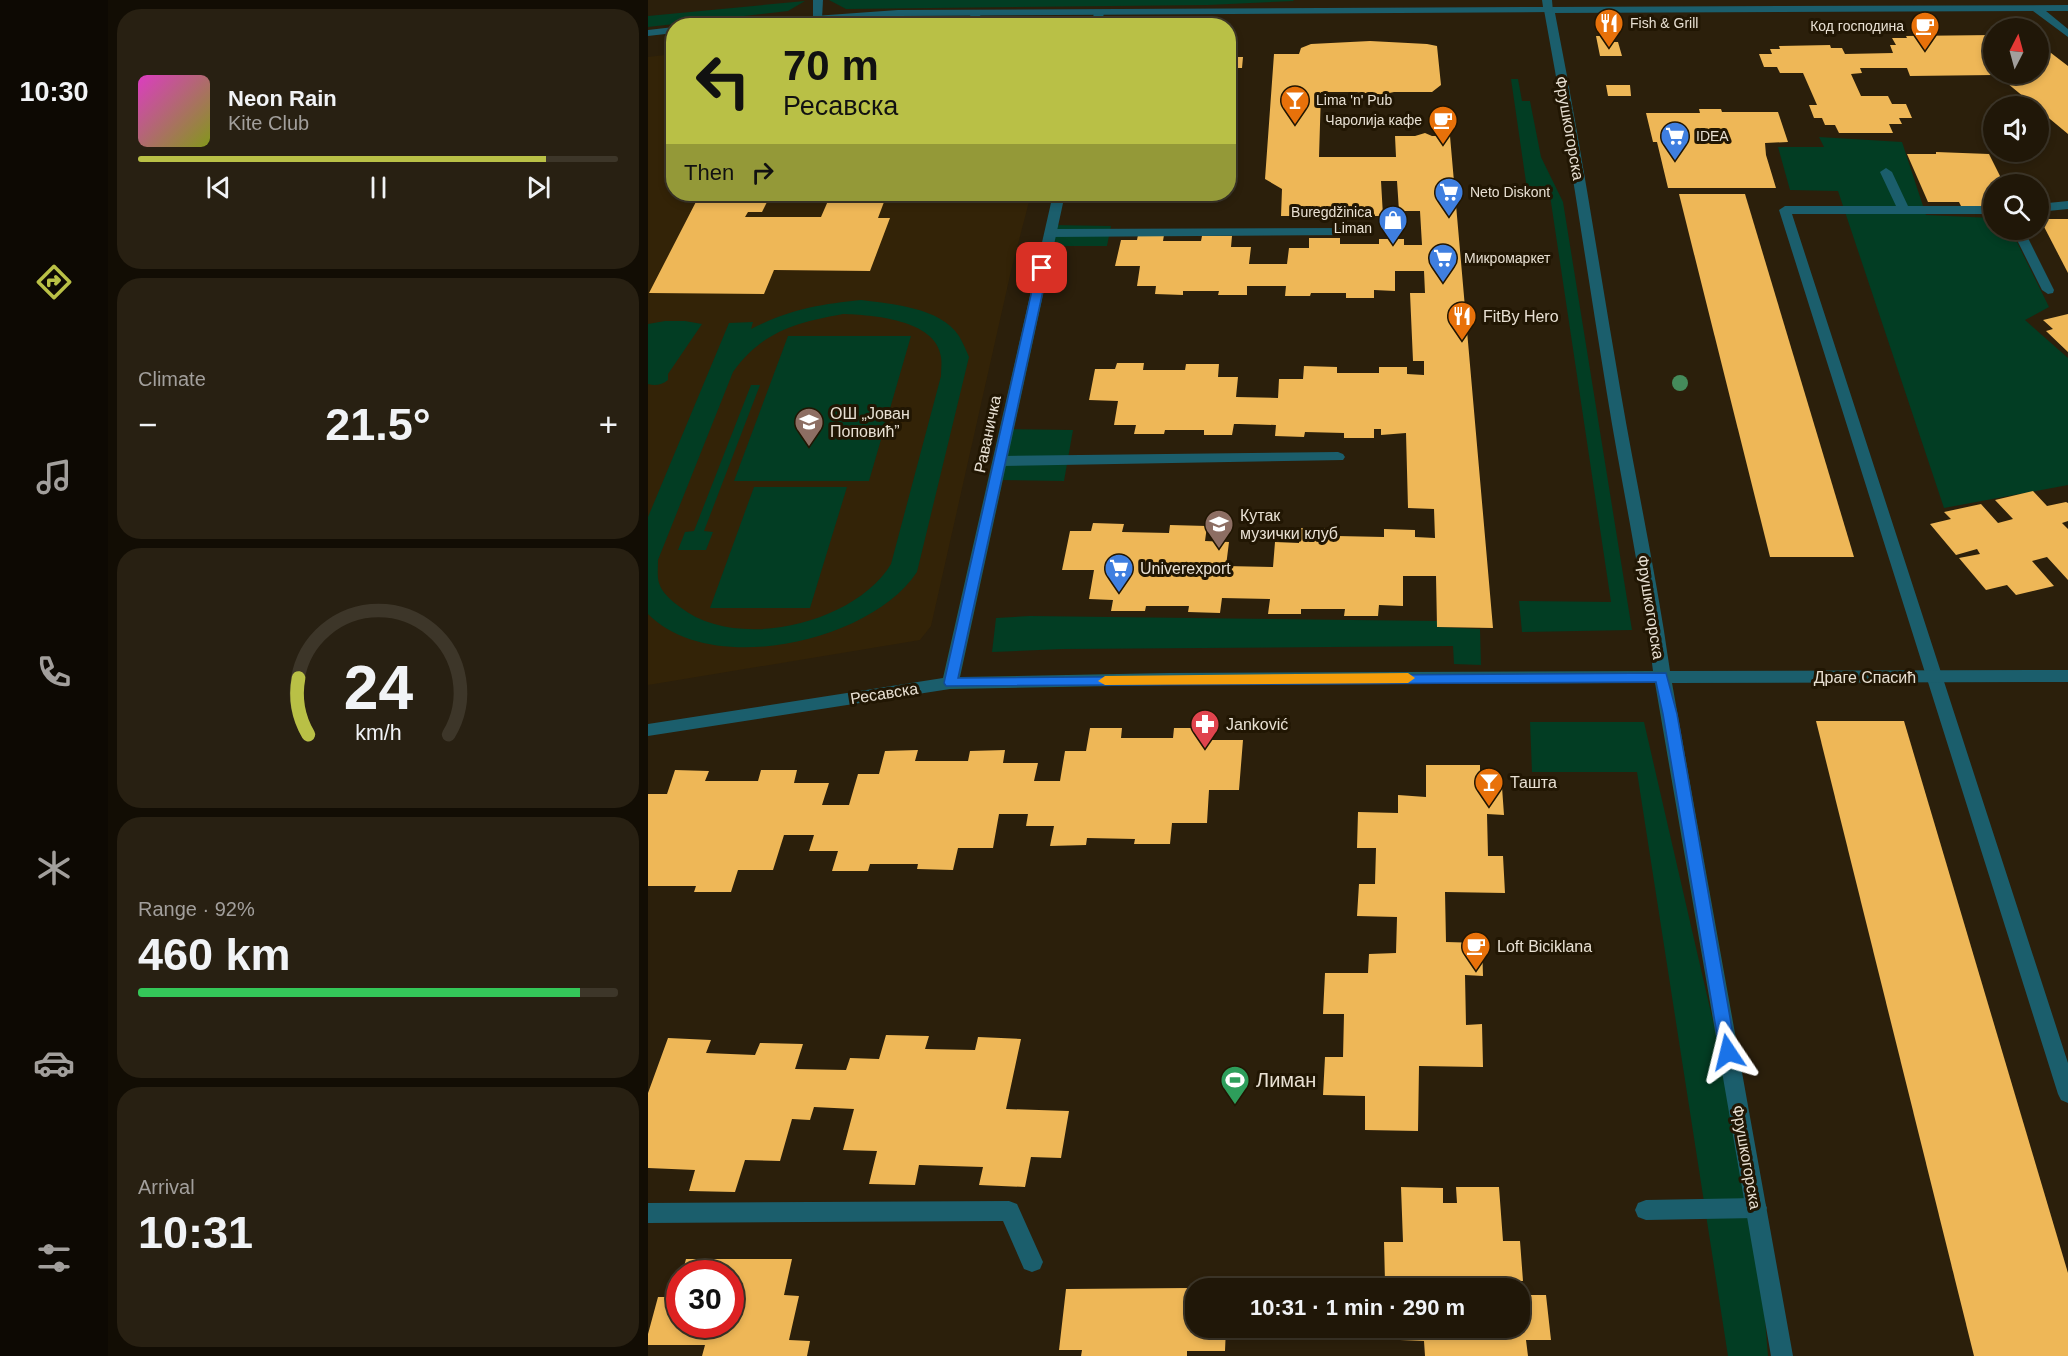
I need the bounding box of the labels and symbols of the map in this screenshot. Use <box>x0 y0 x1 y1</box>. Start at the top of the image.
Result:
restaurant icon: Fish & Grill <box>1593 7 1625 49</box>
cafe icon: Код господина <box>1909 10 1941 52</box>
place label: Fish & Grill <box>1630 15 1698 31</box>
place label: Код господина <box>1810 18 1904 34</box>
north arrow <box>1983 18 2049 84</box>
street label: Фрушкогорска <box>1552 75 1587 182</box>
bar icon: Lima 'n' Pub <box>1279 84 1311 126</box>
place label: Lima 'n' Pub <box>1316 92 1392 108</box>
cafe icon: Чаролија кафе <box>1427 104 1459 146</box>
place label: Чаролија кафе <box>1325 112 1422 128</box>
supermarket icon: IDEA <box>1659 120 1691 162</box>
place label: IDEA <box>1696 128 1729 144</box>
supermarket icon: Neto Diskont <box>1433 176 1465 218</box>
place label: Neto Diskont <box>1470 184 1550 200</box>
place label: Buregdžinica Liman <box>1291 204 1372 236</box>
shop icon: Buregdžinica Liman <box>1377 204 1409 246</box>
pin <box>1016 242 1067 293</box>
supermarket icon: Микромаркет <box>1427 242 1459 284</box>
place label: Микромаркет <box>1464 250 1551 266</box>
restaurant icon: FitBy Hero <box>1446 300 1478 342</box>
place label: FitBy Hero <box>1483 308 1559 325</box>
street label: Раваничка <box>971 394 1004 474</box>
place label: ОШ „Јован Поповић” <box>830 405 910 440</box>
school or university icon: ОШ „Јован Поповић” <box>793 406 825 448</box>
place label: Кутак музички клуб <box>1240 507 1338 542</box>
school or university icon: Кутак музички клуб <box>1203 508 1235 550</box>
supermarket icon: Univerexport <box>1103 552 1135 594</box>
street label: Фрушкогорска <box>1634 554 1667 661</box>
place label: Univerexport <box>1140 560 1231 577</box>
street label: Драге Спасић <box>1814 669 1916 686</box>
street label: Ресавска <box>849 680 919 707</box>
pharmacy icon: Janković <box>1189 708 1221 750</box>
place label: Janković <box>1226 716 1288 733</box>
bar icon: Ташта <box>1473 766 1505 808</box>
place label: Ташта <box>1510 774 1557 791</box>
cafe icon: Loft Biciklana <box>1460 930 1492 972</box>
place label: Loft Biciklana <box>1497 938 1592 955</box>
position arrow <box>1696 1020 1760 1084</box>
sports icon: Лиман <box>1219 1064 1251 1106</box>
place label: Лиман <box>1256 1069 1316 1091</box>
street label: Фрушкогорска <box>1729 1104 1764 1211</box>
speed limit sign: 30 <box>666 1260 744 1338</box>

